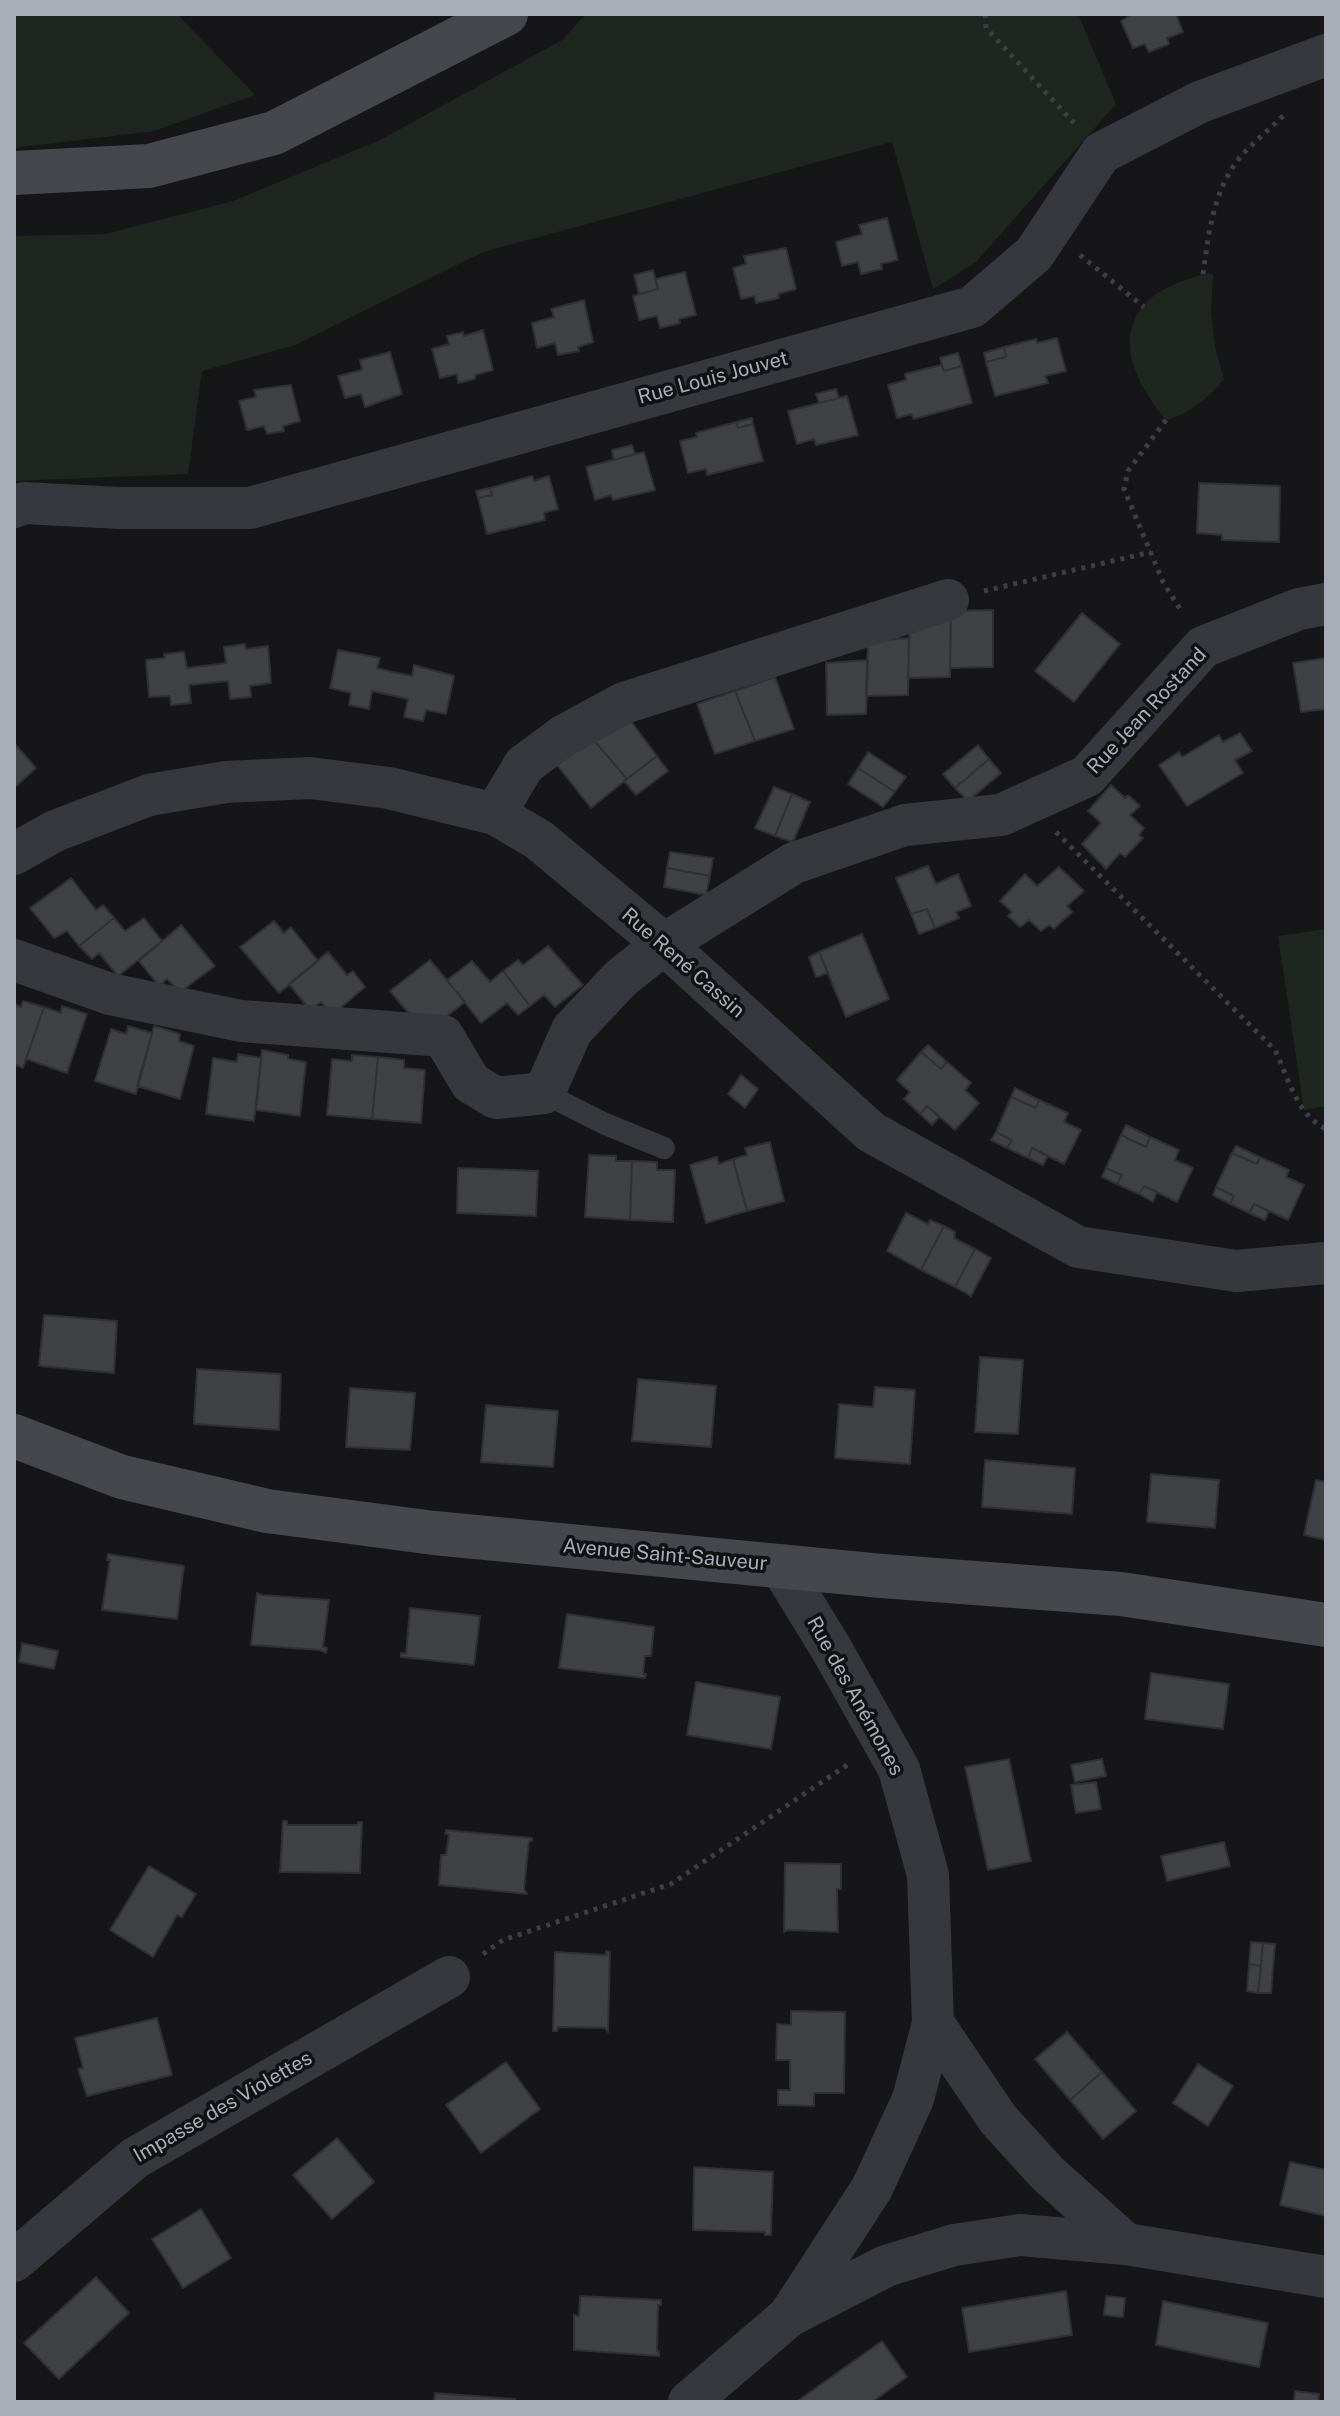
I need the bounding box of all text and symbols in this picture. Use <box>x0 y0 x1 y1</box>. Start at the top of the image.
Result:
street label: Rue Louis Jouvet <box>635 346 791 410</box>
street label: Rue Jean Rostand <box>1082 643 1212 779</box>
street label: Rue René Cassin <box>617 903 749 1023</box>
street label: Avenue Saint-Sauveur <box>562 1534 768 1576</box>
street label: Rue des Anémones <box>801 1612 909 1780</box>
street label: Impasse des Violettes <box>129 2046 317 2168</box>

